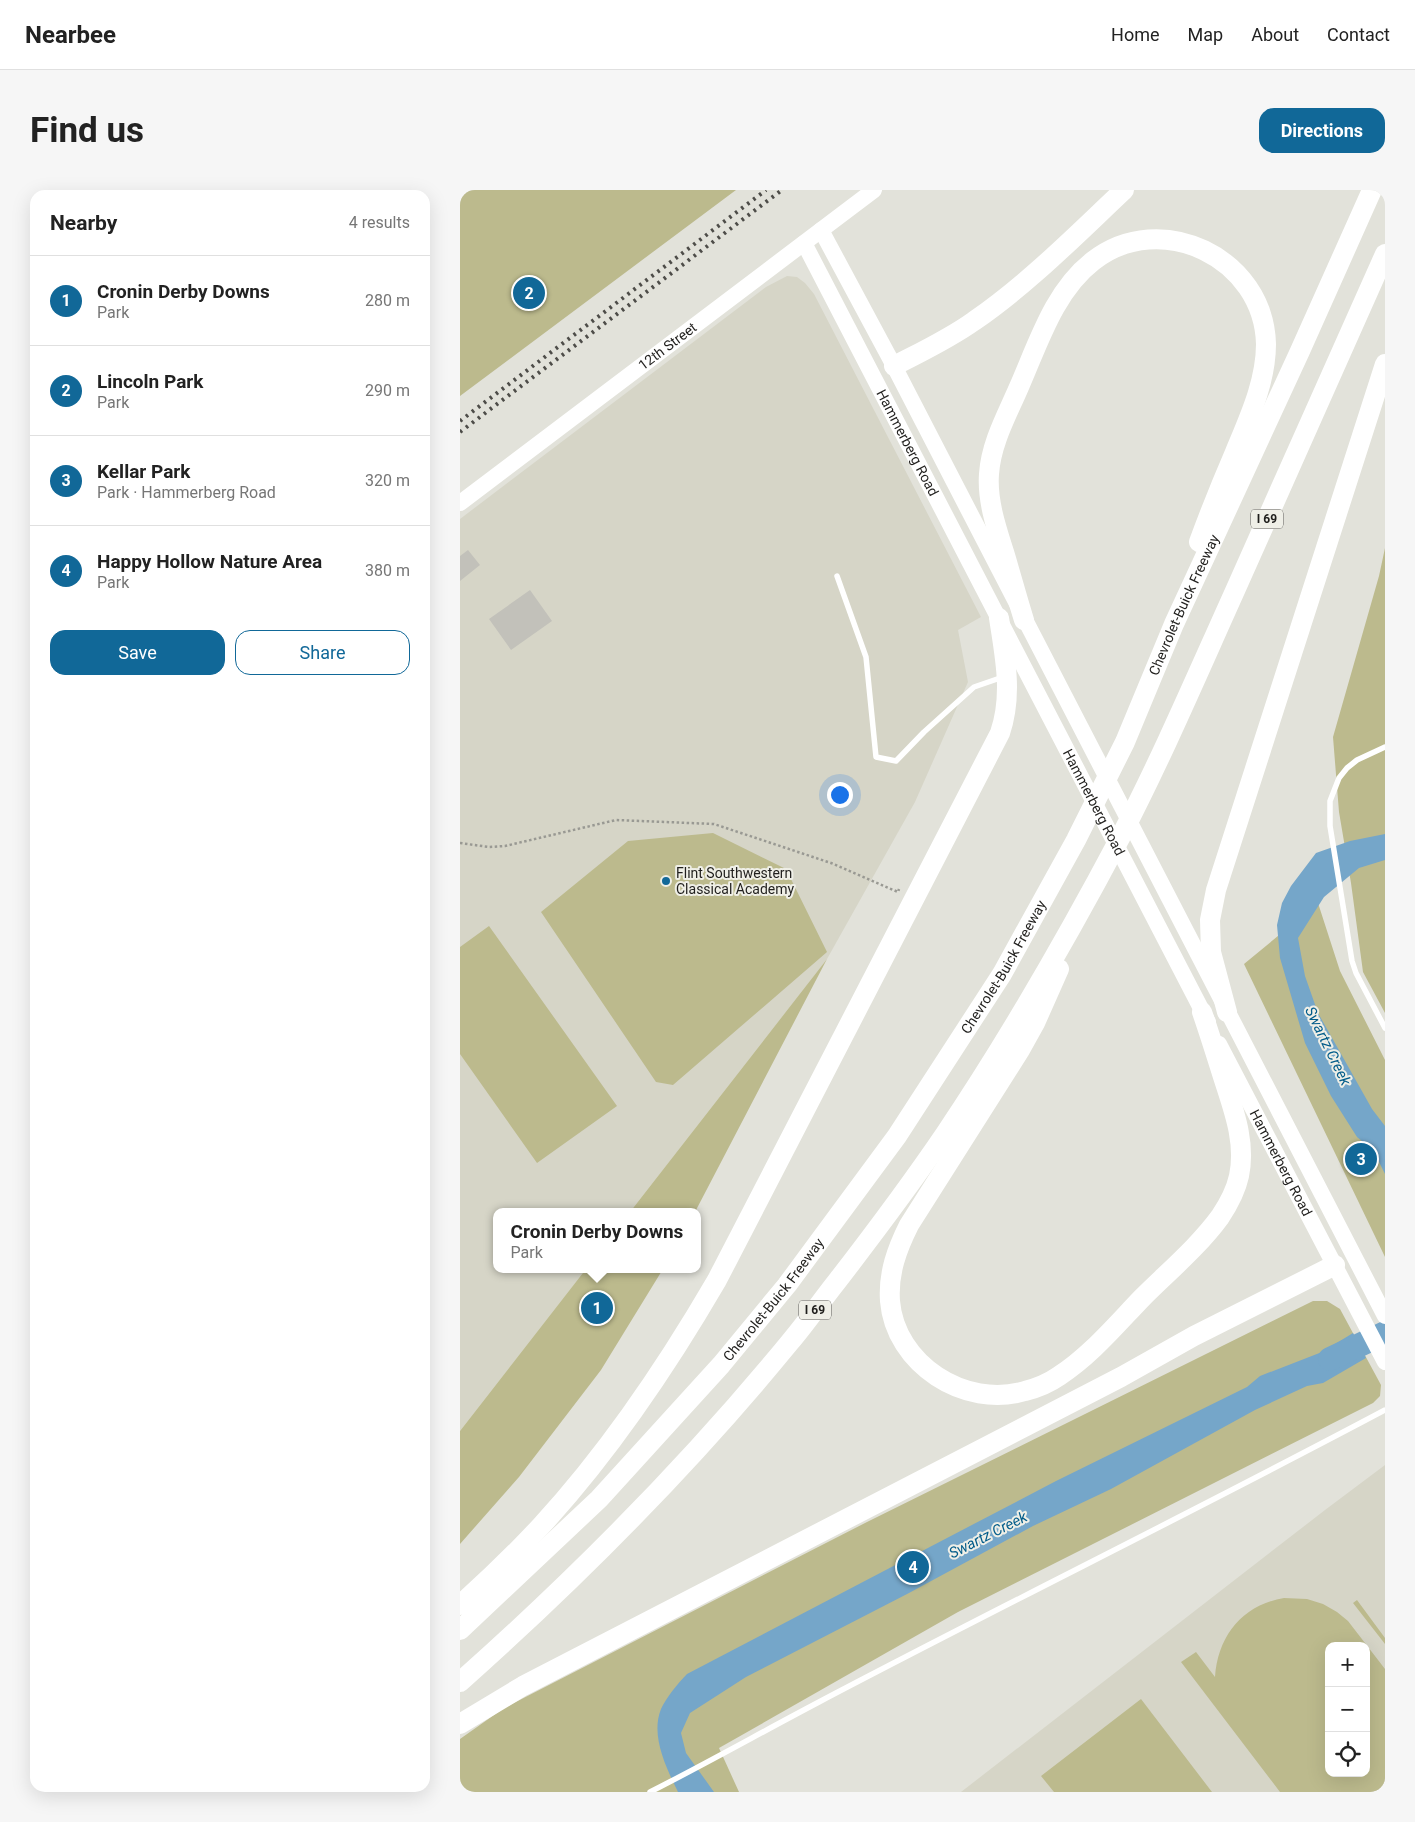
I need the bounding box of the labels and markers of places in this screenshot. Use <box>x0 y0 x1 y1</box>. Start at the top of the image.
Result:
pin: 2 <box>513 274 545 312</box>
place label: Flint Southwestern Classical Academy <box>676 865 794 897</box>
marker: Flint Southwestern Classical Academy <box>660 875 672 887</box>
pin: 3 <box>1345 1140 1377 1178</box>
pin: 1 <box>581 1289 613 1327</box>
pin: 4 <box>897 1548 929 1586</box>

